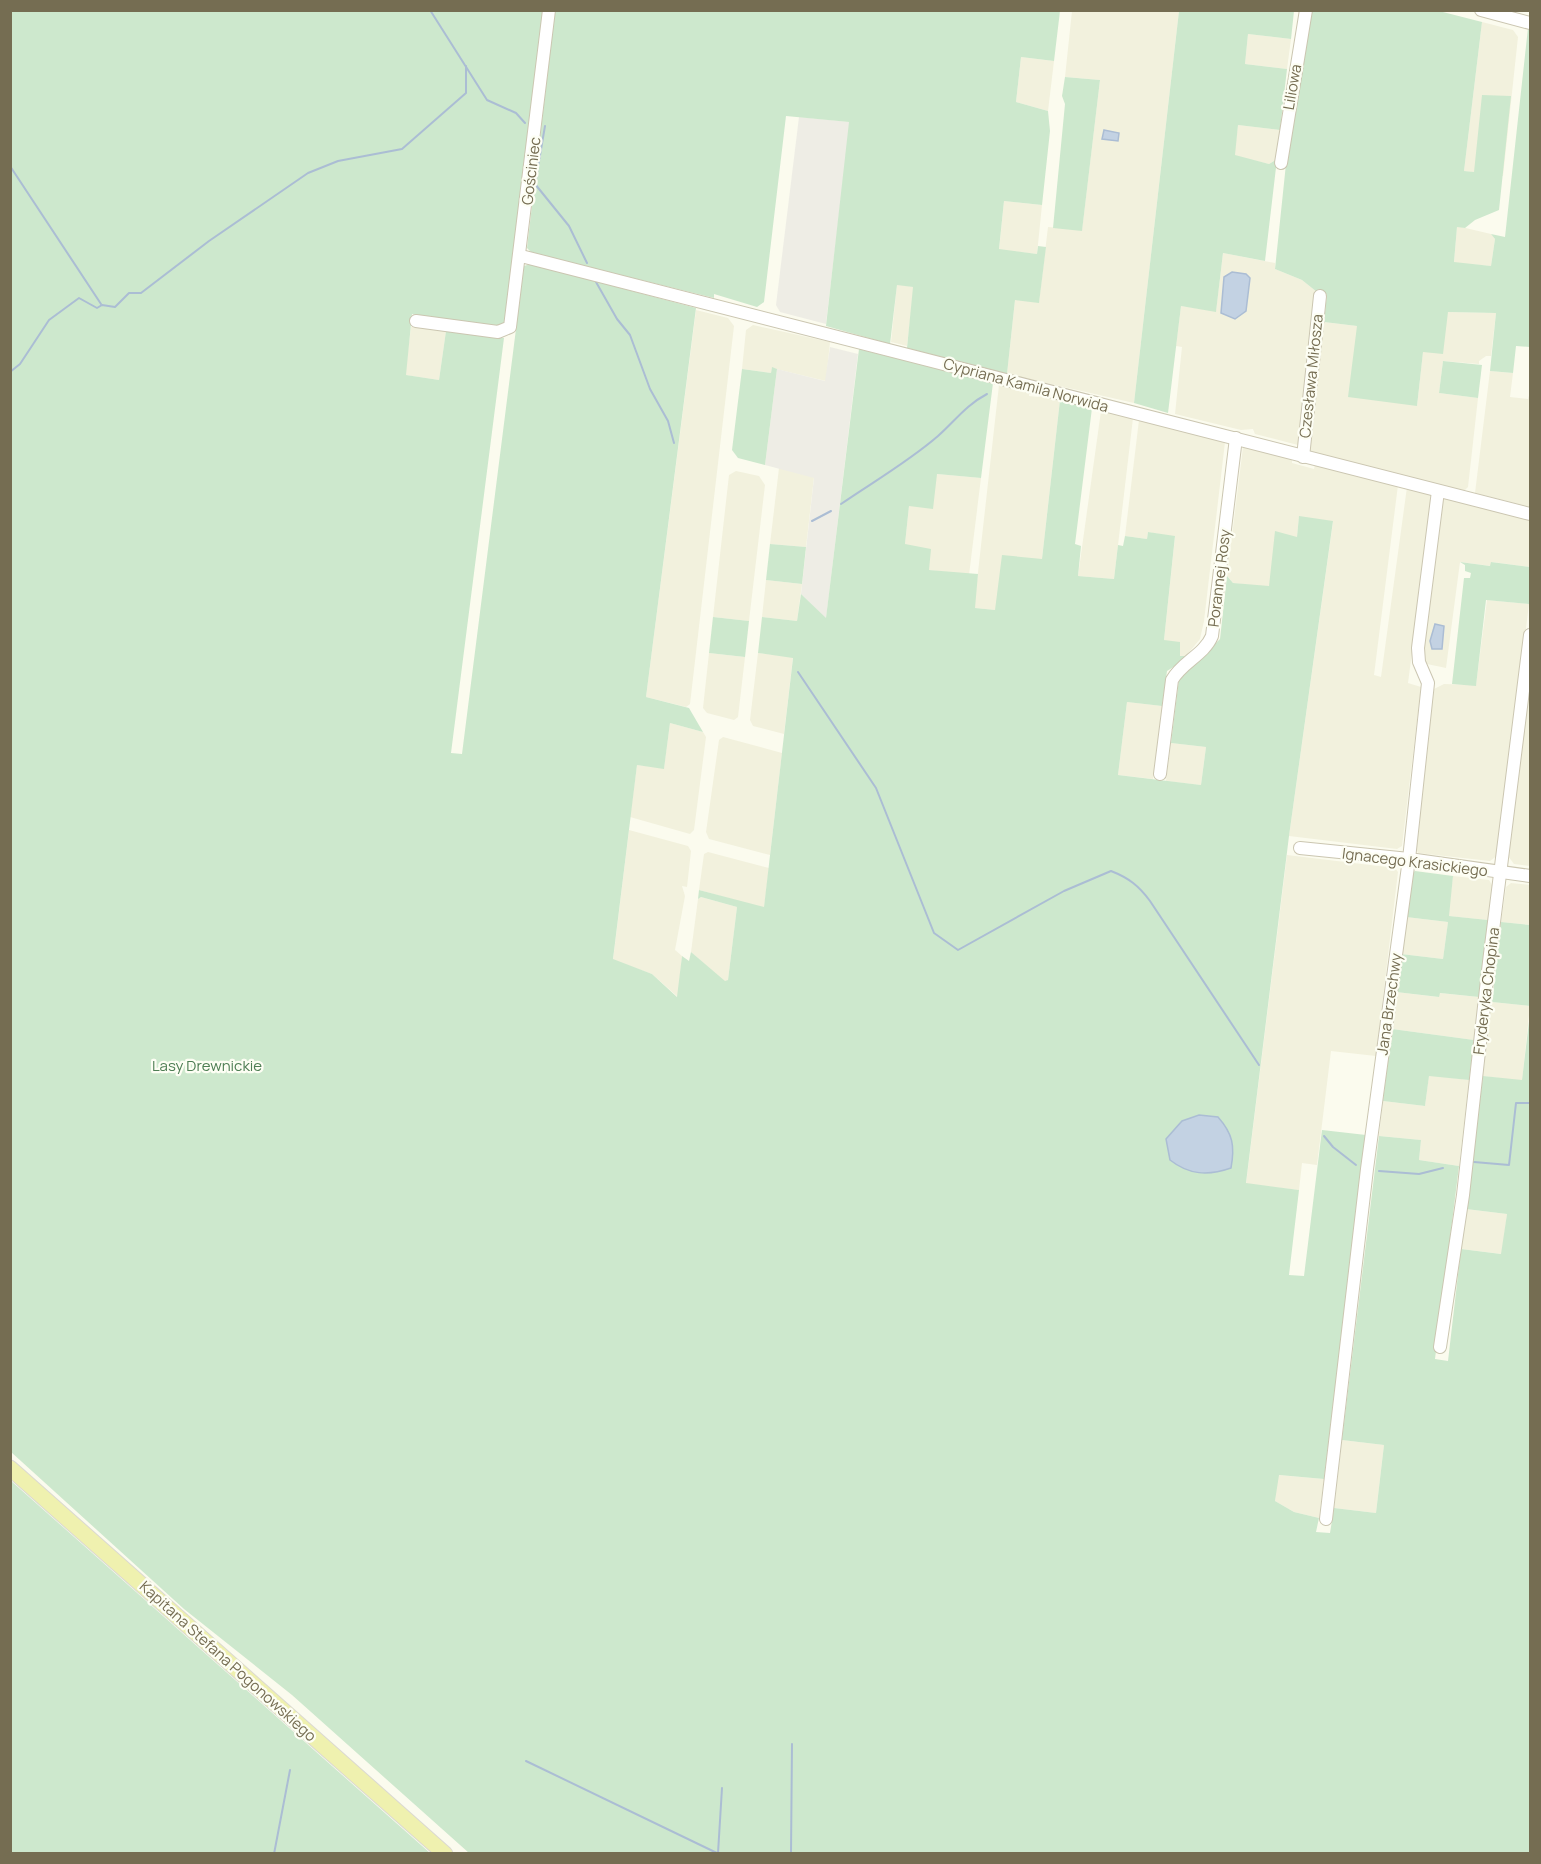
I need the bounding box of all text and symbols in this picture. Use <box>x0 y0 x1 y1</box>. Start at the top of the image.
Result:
street label: Liliowa <box>1278 62 1306 112</box>
street label: Gościniec <box>516 136 546 206</box>
street label: Czesława Miłosza <box>1294 313 1328 439</box>
street label: Cypriana Kamila Norwida <box>941 353 1111 417</box>
street label: Porannej Rosy <box>1203 528 1235 628</box>
street label: Ignacego Krasickiego <box>1341 843 1489 881</box>
street label: Fryderyka Chopina <box>1468 926 1504 1056</box>
street label: Jana Brzechwy <box>1371 952 1407 1056</box>
park label: Lasy Drewnickie <box>152 1055 262 1076</box>
street label: Kapitana Stefana Pogonowskiego <box>135 1576 321 1746</box>

